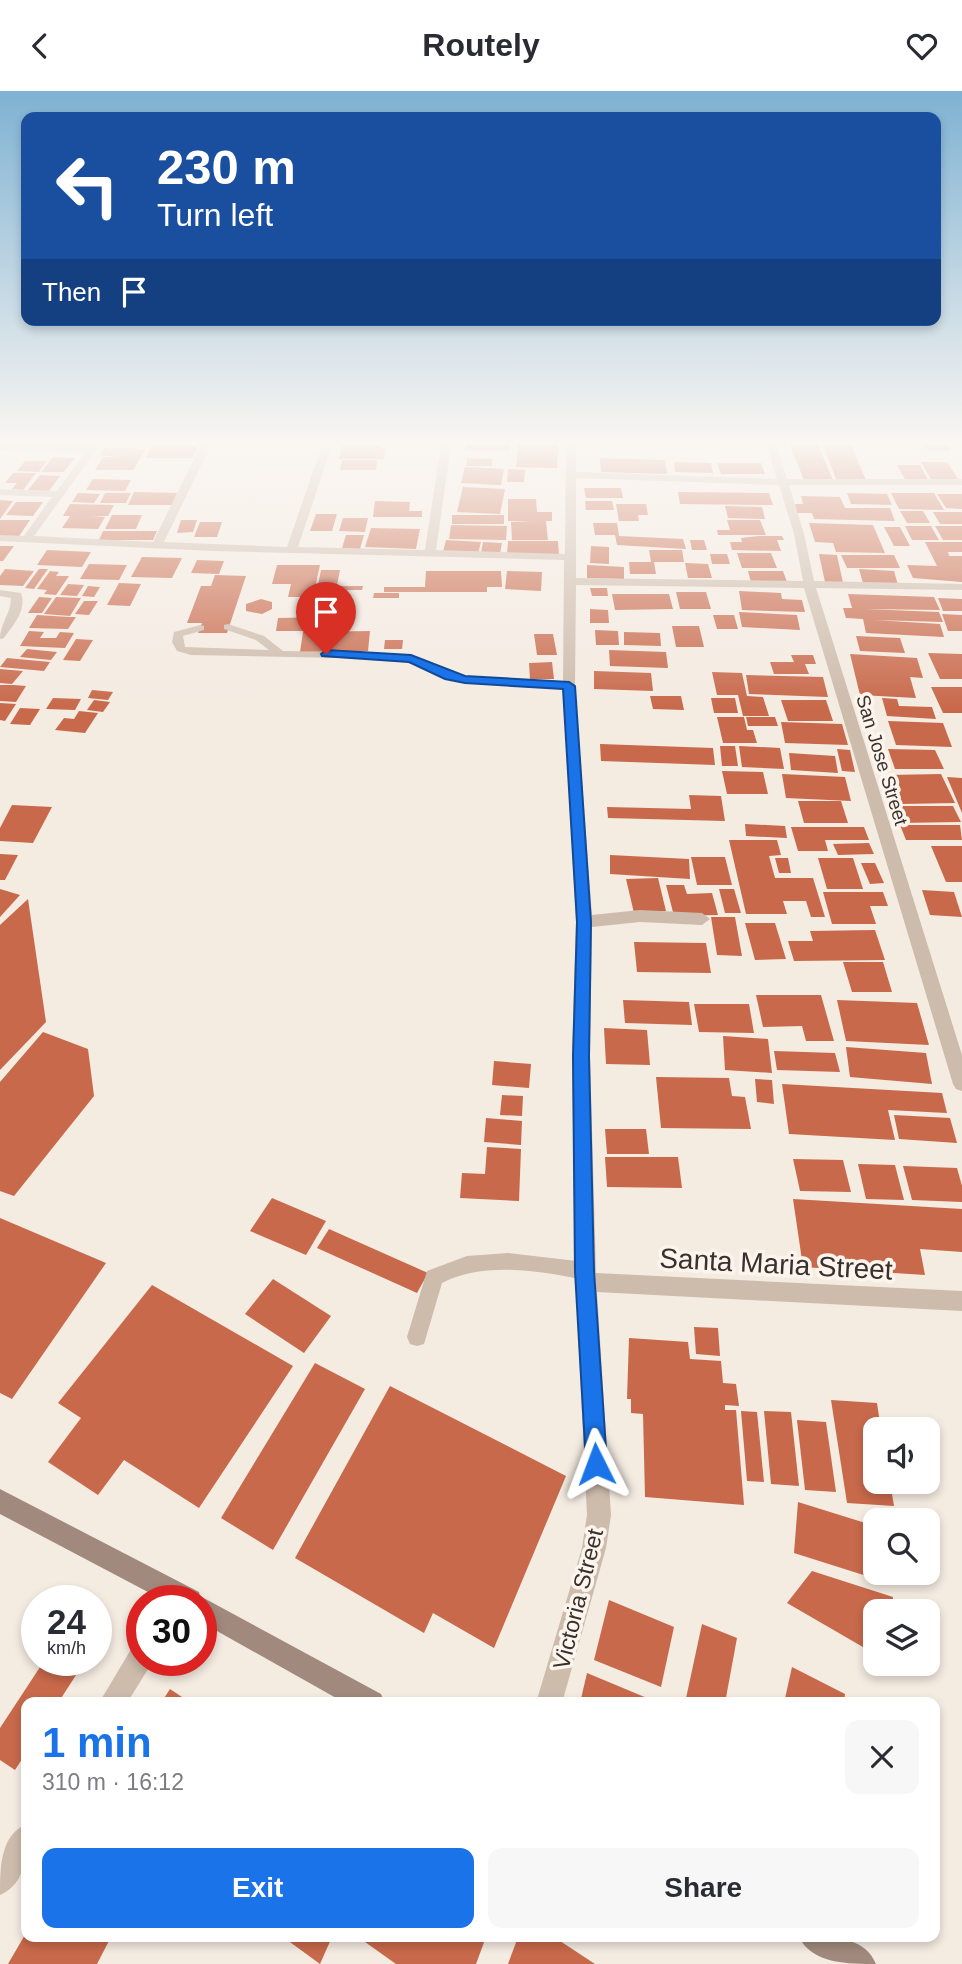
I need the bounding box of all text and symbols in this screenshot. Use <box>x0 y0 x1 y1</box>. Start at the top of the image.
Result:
icon: back <box>21 27 59 65</box>
text: Routely <box>422 27 540 63</box>
icon: heart <box>903 27 941 65</box>
icon: left <box>42 140 133 231</box>
text: 230 m <box>157 140 296 194</box>
text: Turn left <box>157 197 273 233</box>
icon: arrive <box>115 273 153 311</box>
text: Then <box>42 277 101 307</box>
pin <box>296 582 356 654</box>
icon: arrive <box>307 593 345 631</box>
street label: San Jose Street <box>852 692 912 828</box>
street label: Santa Maria Street <box>659 1242 894 1286</box>
map controls <box>863 1417 940 1676</box>
button: sound <box>863 1417 940 1494</box>
position arrow <box>559 1427 633 1501</box>
button: search <box>863 1508 940 1585</box>
street label: Victoria Street <box>548 1525 608 1672</box>
speed limit sign: 30 <box>126 1585 217 1676</box>
button: layers <box>863 1599 940 1676</box>
text: 24 <box>47 1602 86 1641</box>
text: km/h <box>47 1638 86 1658</box>
text: 1 min <box>42 1719 152 1766</box>
button: close <box>845 1720 919 1794</box>
text: 310 m · 16:12 <box>42 1769 184 1795</box>
button: Exit <box>42 1848 474 1928</box>
button: Share <box>488 1848 919 1928</box>

